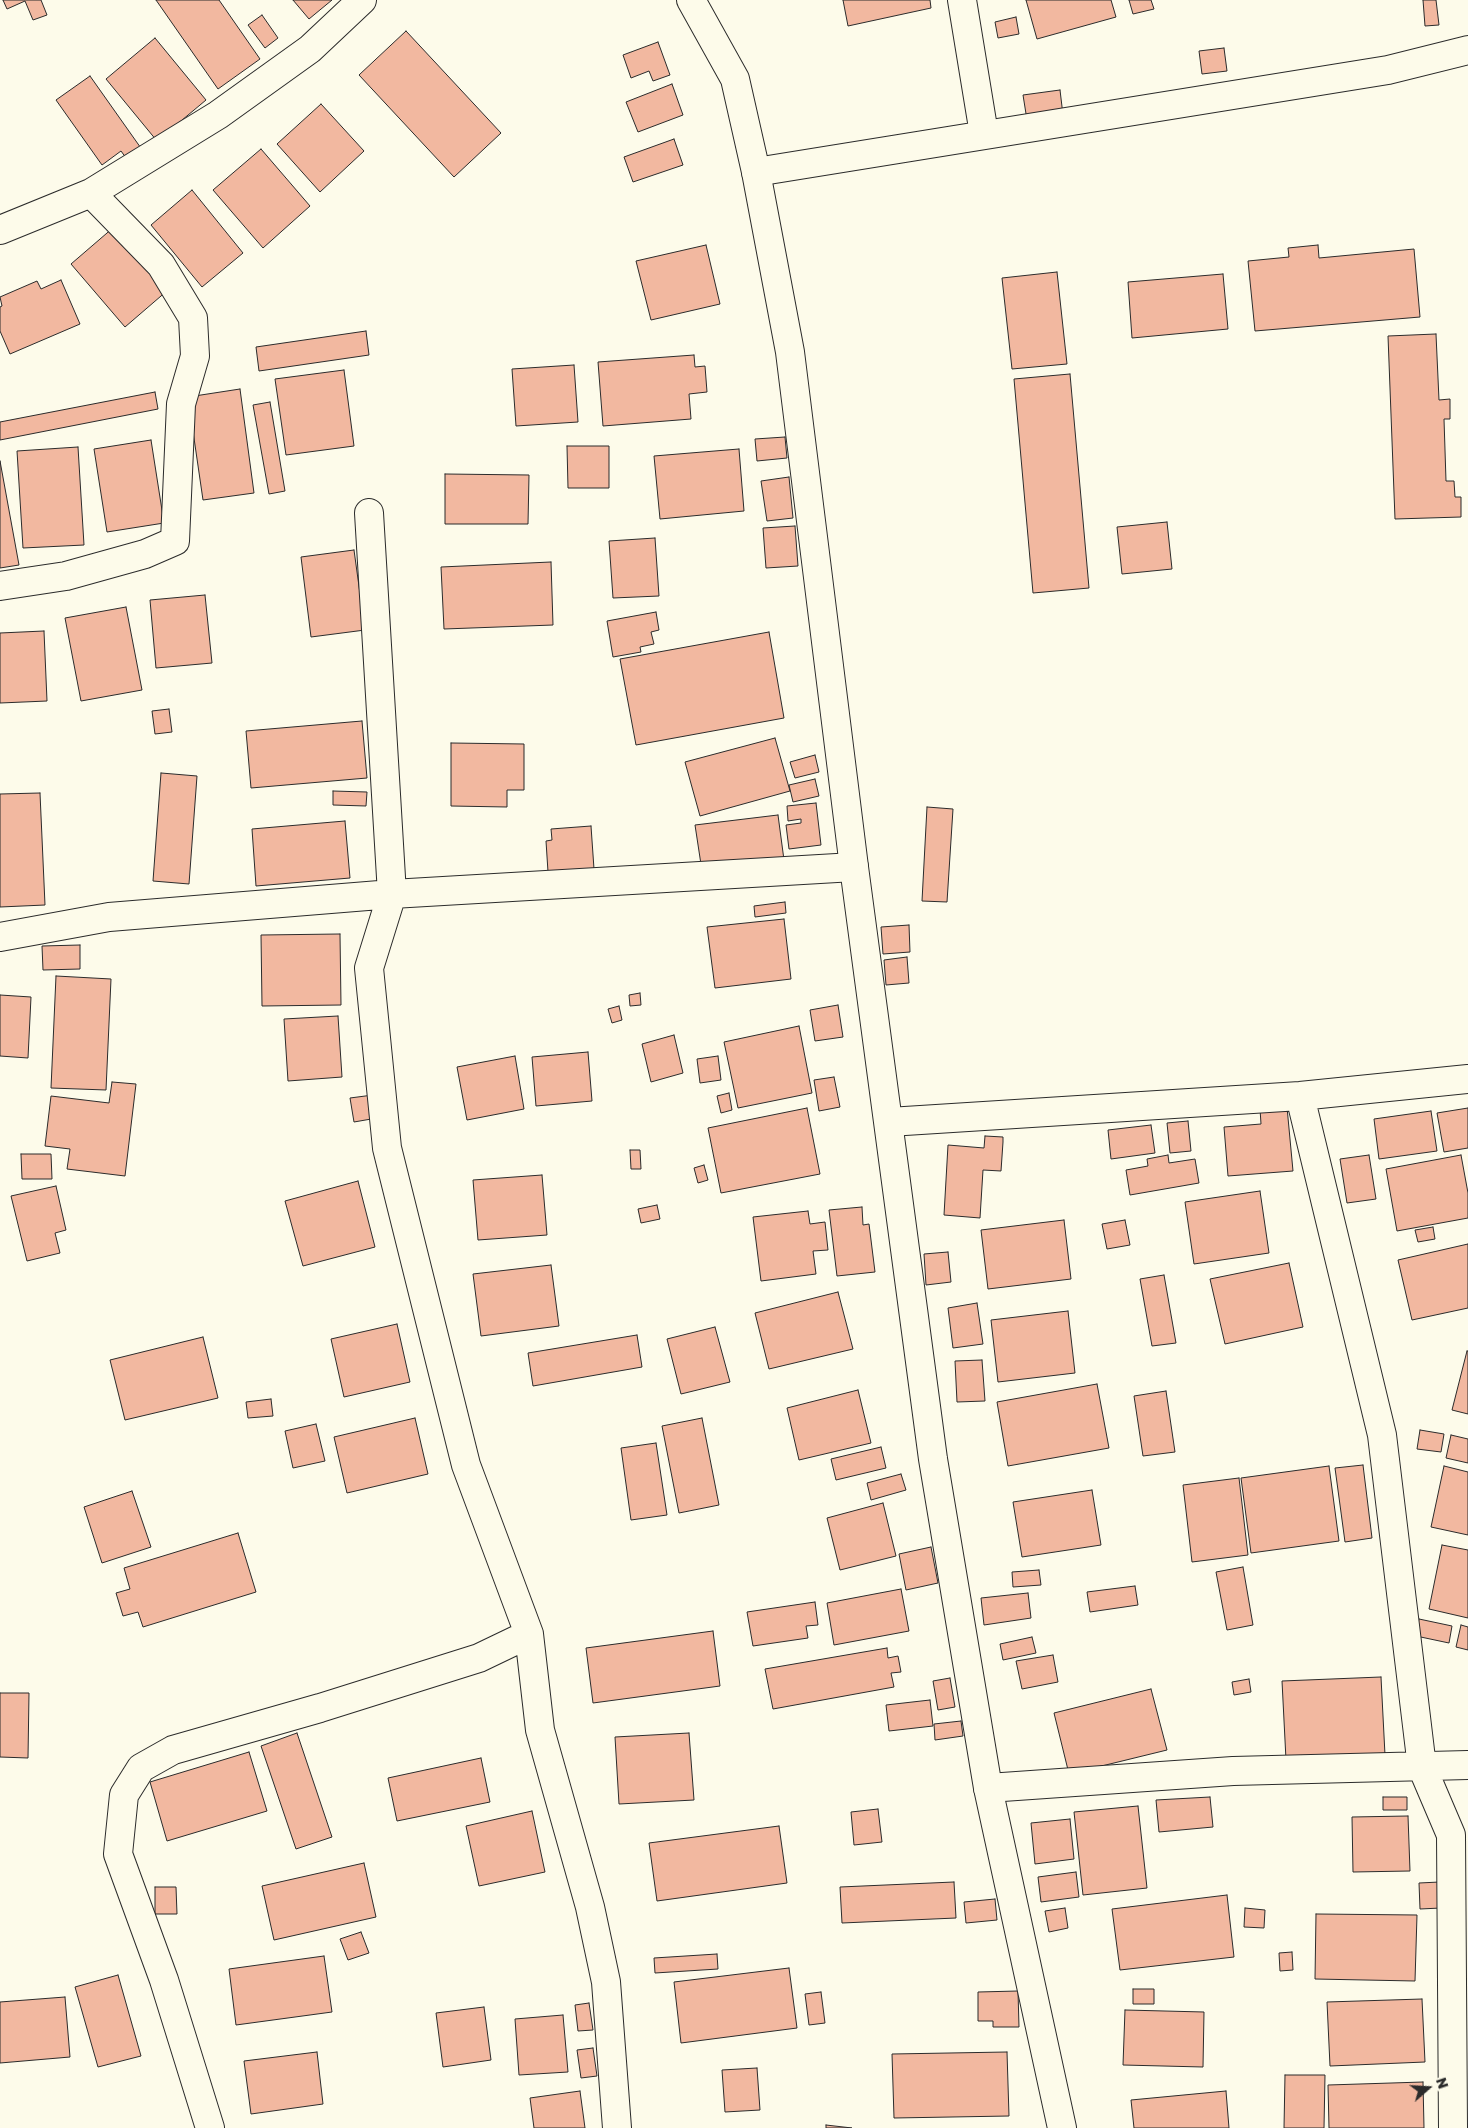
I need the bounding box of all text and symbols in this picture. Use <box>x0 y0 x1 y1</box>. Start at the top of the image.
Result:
north arrow <box>1403 2063 1453 2113</box>
text: N <box>1433 2075 1452 2091</box>

